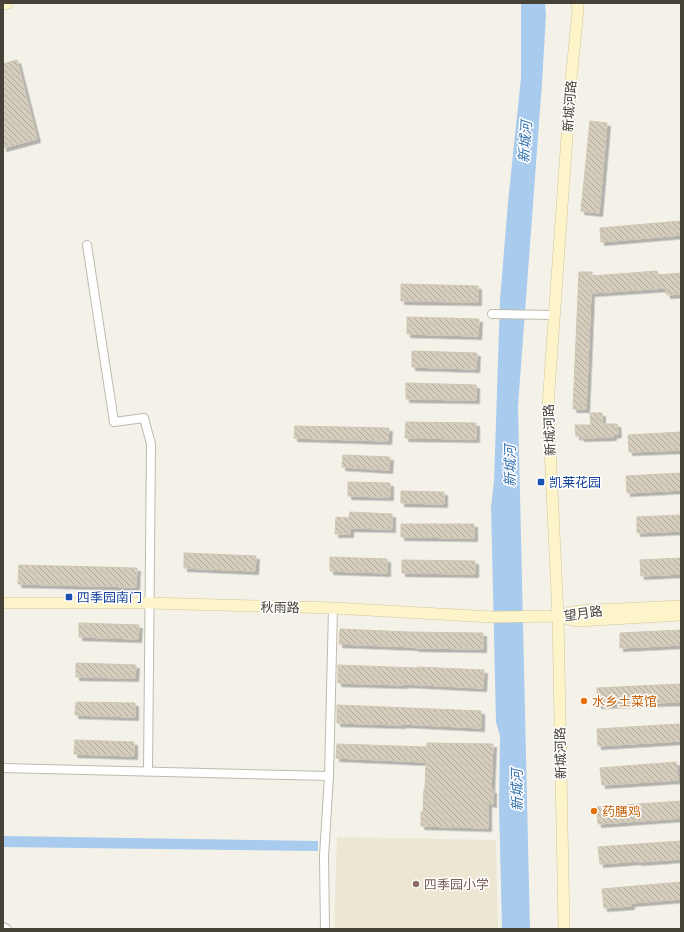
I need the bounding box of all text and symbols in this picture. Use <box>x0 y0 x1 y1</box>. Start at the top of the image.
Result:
street label: 新城河路 <box>560 80 579 133</box>
water label: 新城河 <box>516 118 535 164</box>
street label: 新城河路 <box>541 404 558 456</box>
water label: 新城河 <box>502 442 518 487</box>
place label: 凯莱花园 <box>549 475 601 490</box>
marker: 凯莱花园 <box>536 477 546 487</box>
place label: 四季园南门 <box>77 590 142 605</box>
marker: 四季园南门 <box>64 592 74 602</box>
street label: 秋雨路 <box>260 600 300 615</box>
street label: 望月路 <box>563 603 603 624</box>
place label: 水乡土菜馆 <box>592 694 657 709</box>
marker: 水乡土菜馆 <box>579 696 589 706</box>
street label: 新城河路 <box>553 727 568 779</box>
water label: 新城河 <box>509 766 525 811</box>
place label: 药膳鸡 <box>602 804 641 819</box>
marker: 药膳鸡 <box>589 806 599 816</box>
place label: 四季园小学 <box>424 877 489 892</box>
marker: 四季园小学 <box>411 879 421 889</box>

